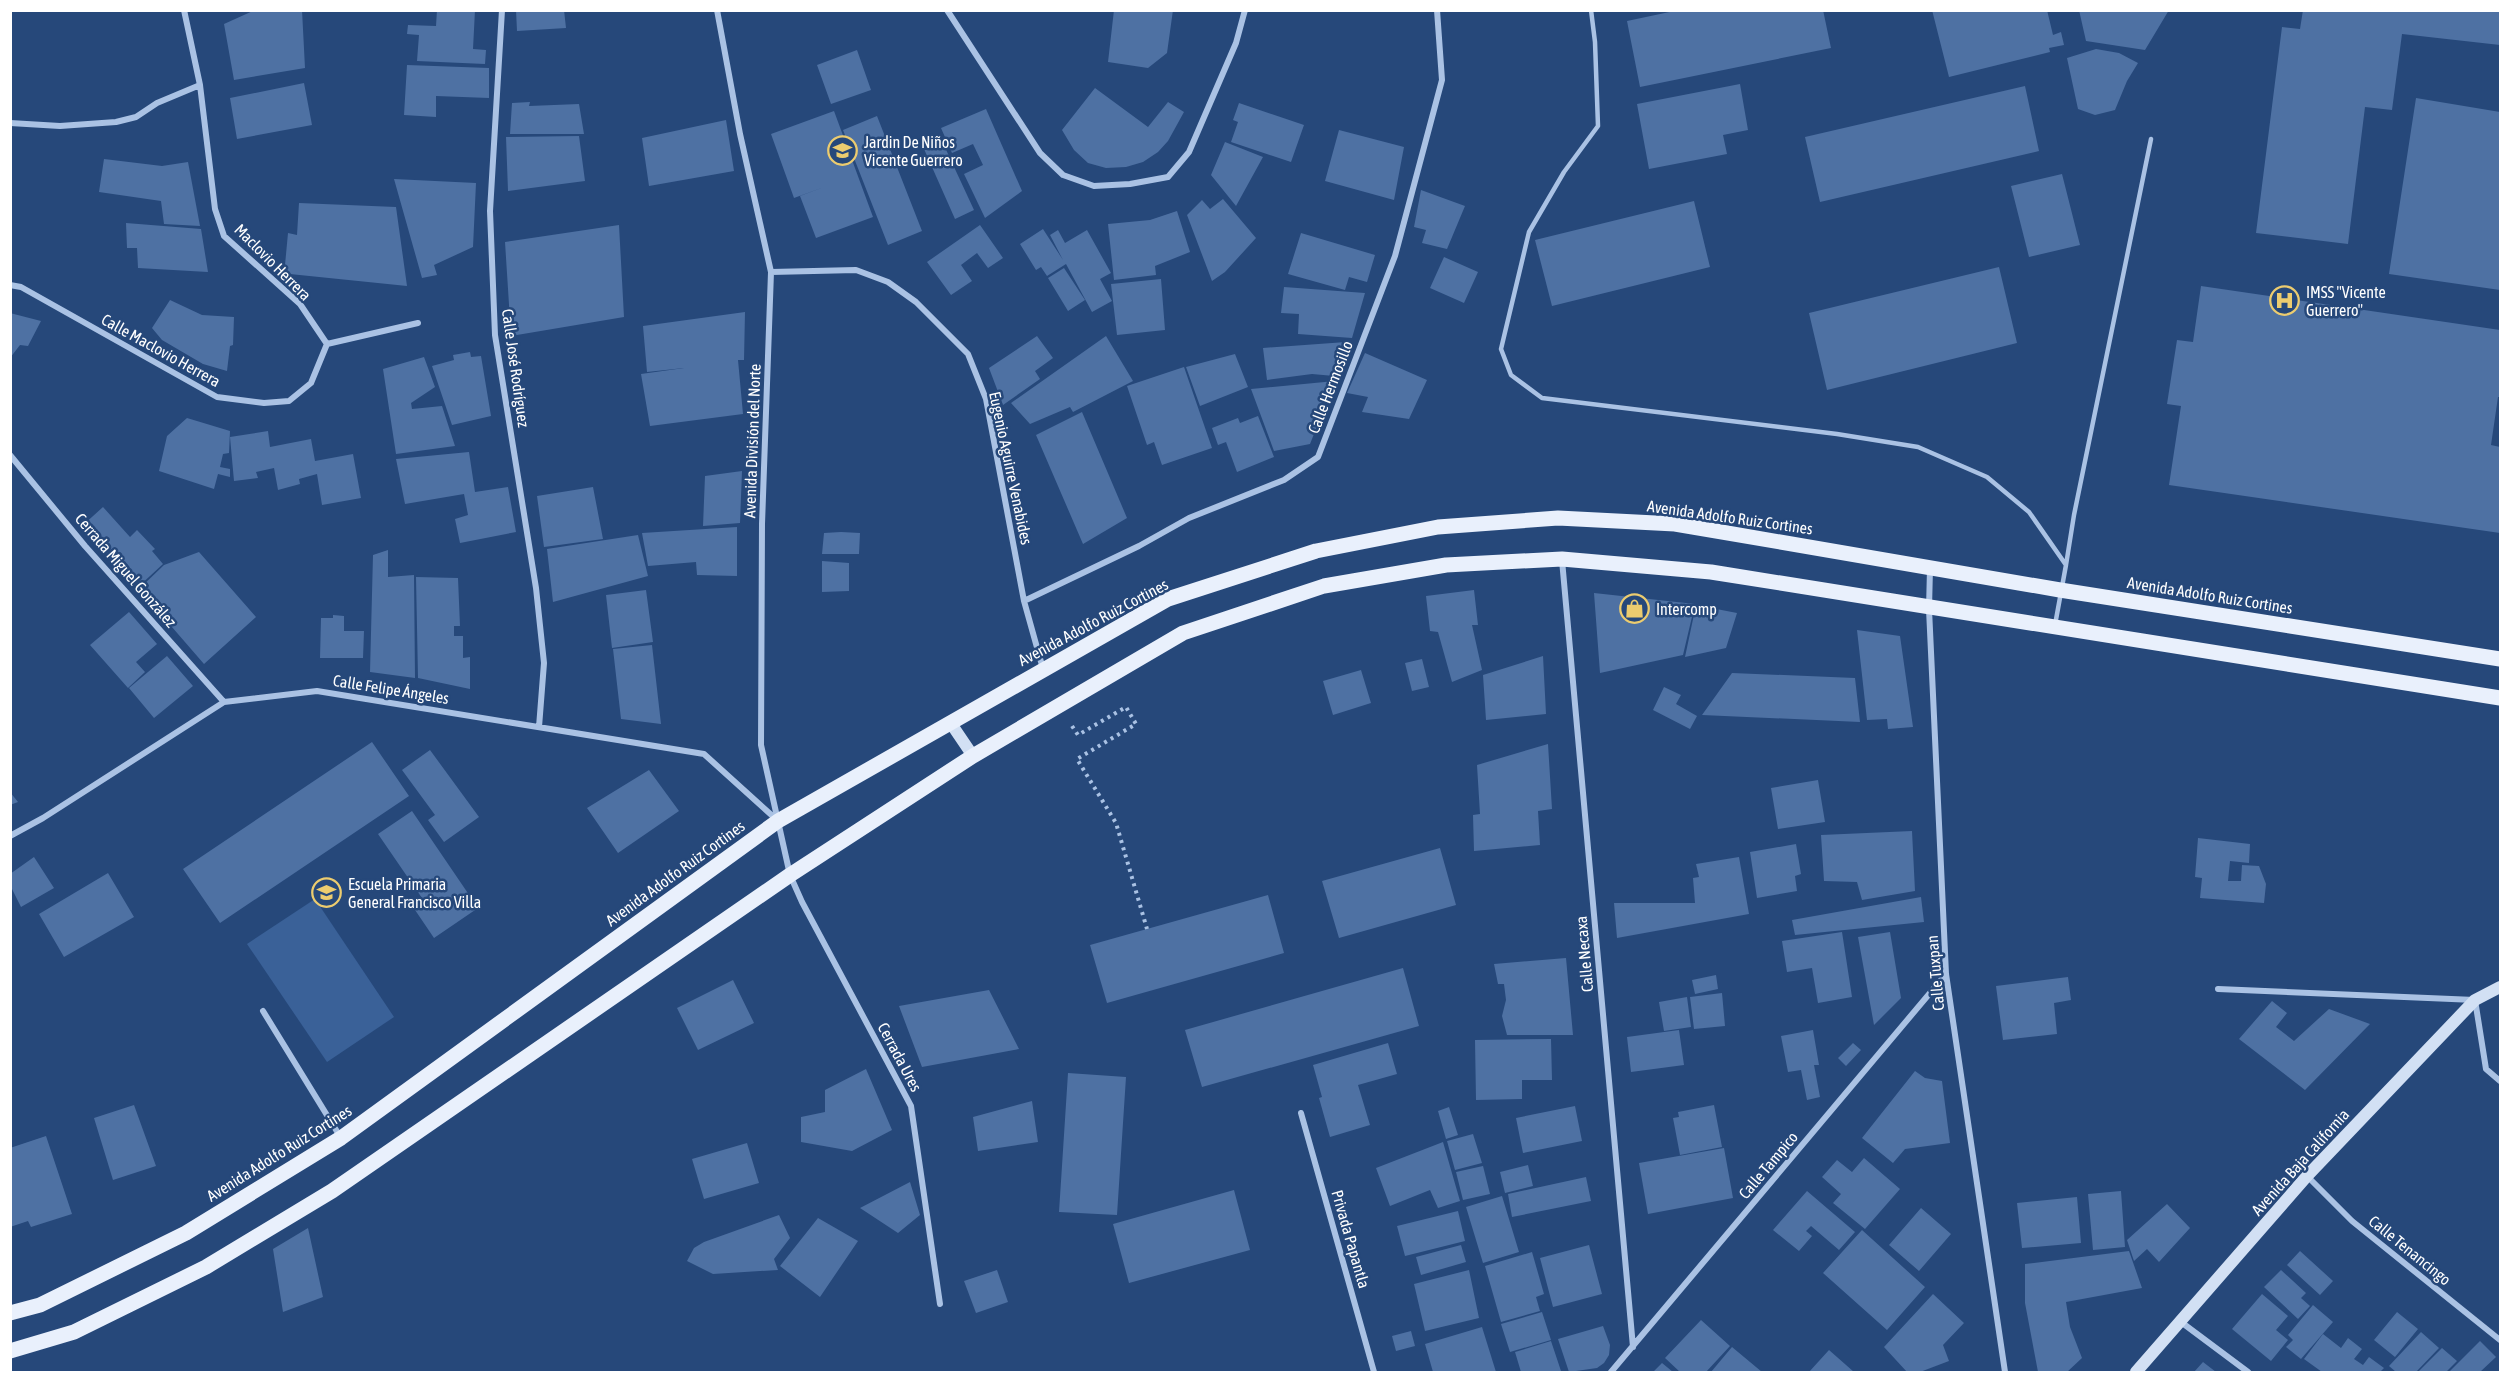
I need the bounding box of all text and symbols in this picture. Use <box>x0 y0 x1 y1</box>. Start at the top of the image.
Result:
place label: Jardin De Niños Vicente Guerrero <box>864 133 963 169</box>
school or university icon: Jardin De Niños Vicente Guerrero <box>827 135 859 167</box>
street label: Maclovio Herrera <box>231 220 315 304</box>
place label: IMSS "Vicente Guerrero" <box>2306 283 2386 319</box>
hospital icon: IMSS "Vicente Guerrero" <box>2269 285 2301 317</box>
street label: Calle José Rodríguez <box>498 308 533 429</box>
street label: Calle Maclovio Herrera <box>98 310 224 390</box>
street label: Calle Hermosillo <box>1304 338 1356 436</box>
street label: Avenida División del Norte <box>740 364 764 518</box>
street label: Eugenio Aguirre Venabides <box>985 390 1036 547</box>
street label: Avenida Adolfo Ruiz Cortines <box>1646 496 1814 538</box>
street label: Cerrada Miguel González <box>71 509 181 631</box>
street label: Avenida Adolfo Ruiz Cortines <box>2126 573 2294 617</box>
street label: Avenida Adolfo Ruiz Cortines <box>1015 575 1171 669</box>
shop icon: Intercomp <box>1619 593 1651 625</box>
place label: Intercomp <box>1656 600 1717 619</box>
street label: Calle Felipe Ángeles <box>332 671 451 708</box>
street label: Avenida Adolfo Ruiz Cortines <box>602 816 748 929</box>
place label: Escuela Primaria General Francisco Villa <box>348 875 481 911</box>
school or university icon: Escuela Primaria General Francisco Villa <box>311 877 343 909</box>
street label: Calle Necaxa <box>1572 915 1596 993</box>
street label: Calle Tuxpan <box>1923 934 1948 1011</box>
street label: Cerrada Ures <box>874 1020 926 1095</box>
street label: Avenida Adolfo Ruiz Cortines <box>203 1101 355 1205</box>
street label: Avenida Baja California <box>2248 1105 2353 1219</box>
street label: Calle Tampico <box>1735 1128 1802 1203</box>
street label: Privada Papantla <box>1327 1188 1374 1290</box>
street label: Calle Tenancingo <box>2365 1211 2455 1289</box>

